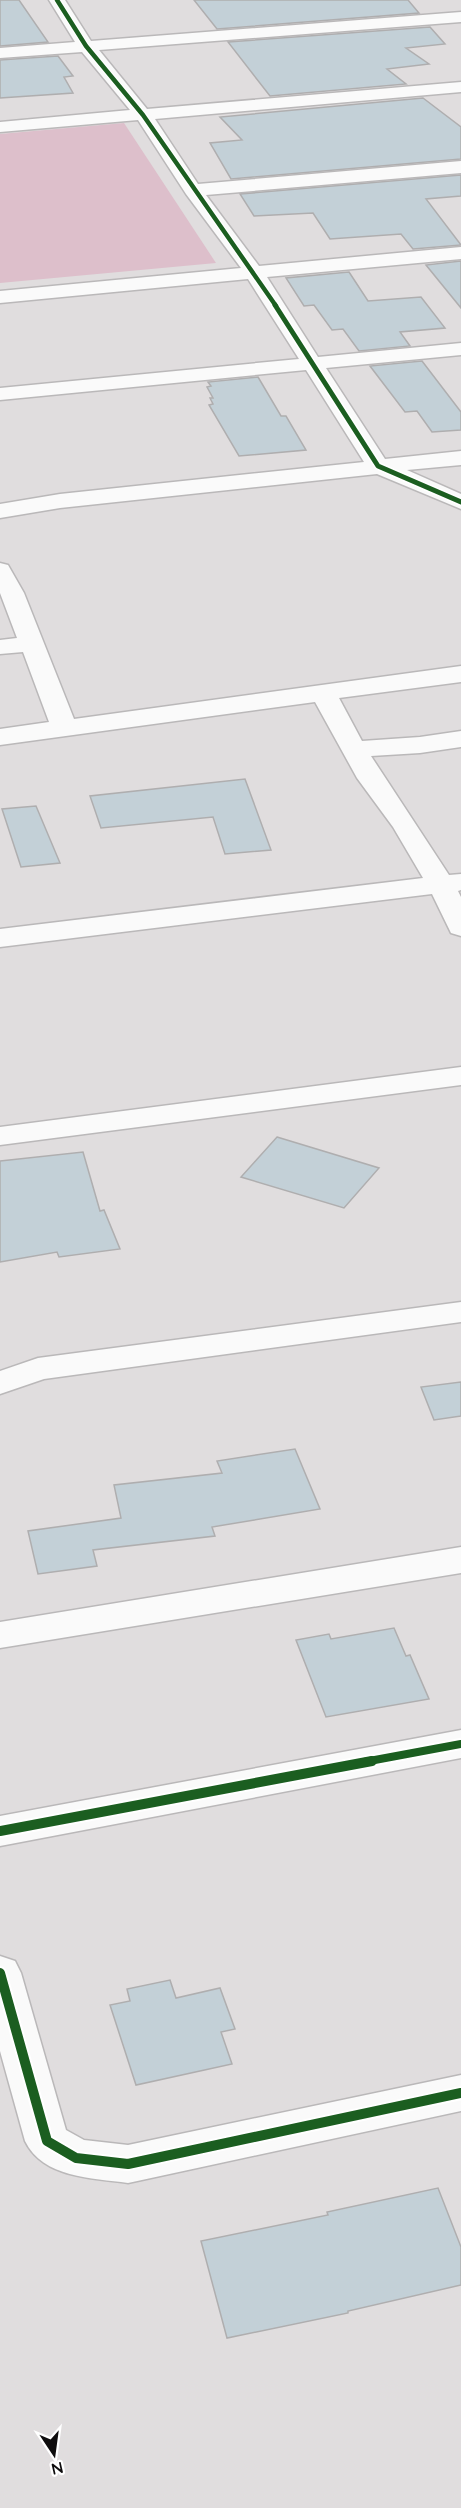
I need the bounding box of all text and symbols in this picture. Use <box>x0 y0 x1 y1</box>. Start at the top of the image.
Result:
north arrow <box>24 2424 84 2484</box>
text: N <box>49 2458 65 2480</box>

